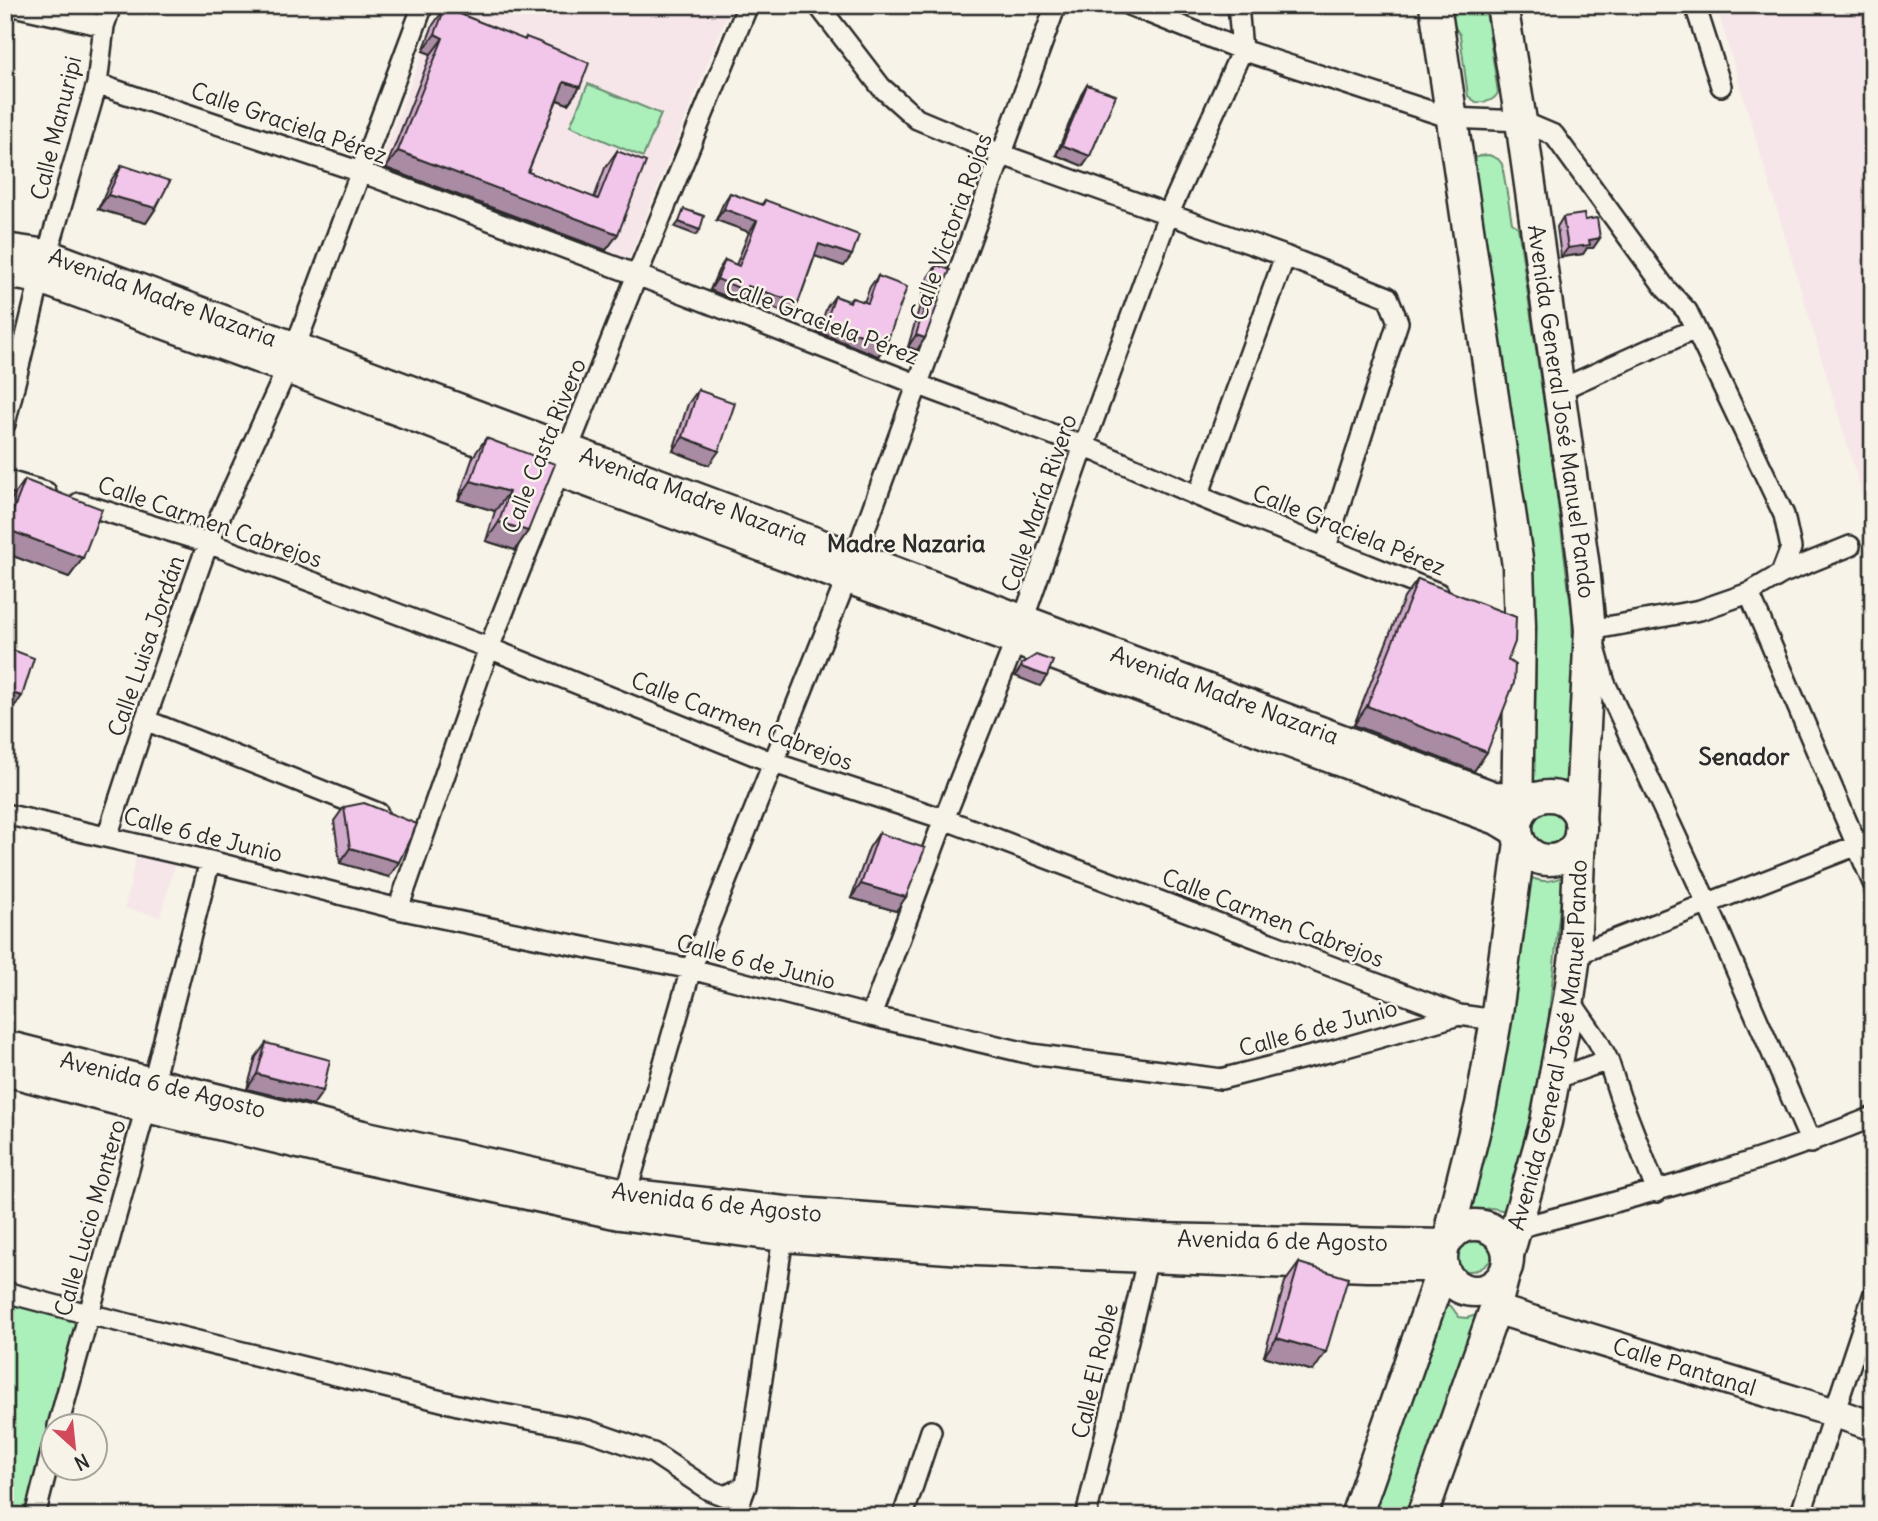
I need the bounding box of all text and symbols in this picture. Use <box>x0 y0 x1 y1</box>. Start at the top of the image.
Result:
street label: Calle Manuripi <box>24 53 87 203</box>
street label: Calle Graciela Pérez <box>187 75 391 170</box>
street label: Calle Victoria Rojas <box>903 129 998 325</box>
street label: Avenida General José Manuel Pando <box>1522 223 1602 600</box>
street label: Avenida Madre Nazaria <box>45 241 281 353</box>
street label: Calle Graciela Pérez <box>721 270 923 371</box>
street label: Calle Casta Rivero <box>495 354 592 538</box>
street label: Calle María Rivero <box>994 410 1083 596</box>
street label: Avenida Madre Nazaria <box>576 440 812 552</box>
street label: Calle Carmen Cabrejos <box>94 469 326 574</box>
street label: Calle Graciela Pérez <box>1249 478 1450 581</box>
district label: Madre Nazaria <box>827 528 986 558</box>
street label: Calle Luisa Jordán <box>101 551 190 740</box>
street label: Avenida Madre Nazaria <box>1107 639 1343 751</box>
street label: Calle Carmen Cabrejos <box>627 665 857 776</box>
district label: Senador <box>1698 741 1790 771</box>
street label: Calle 6 de Junio <box>121 801 286 868</box>
street label: Avenida General José Manuel Pando <box>1501 859 1593 1233</box>
street label: Calle Carmen Cabrejos <box>1158 862 1388 973</box>
street label: Calle 6 de Junio <box>674 928 839 995</box>
street label: Calle 6 de Junio <box>1236 992 1400 1063</box>
street label: Avenida 6 de Agosto <box>58 1045 269 1124</box>
street label: Calle Lucio Montero <box>48 1116 132 1320</box>
street label: Avenida 6 de Agosto <box>609 1176 823 1228</box>
street label: Avenida 6 de Agosto <box>1177 1224 1388 1257</box>
street label: Calle El Roble <box>1065 1300 1124 1441</box>
street label: Calle Pantanal <box>1609 1331 1760 1402</box>
north arrow <box>38 1412 108 1482</box>
text: N <box>70 1448 93 1476</box>

